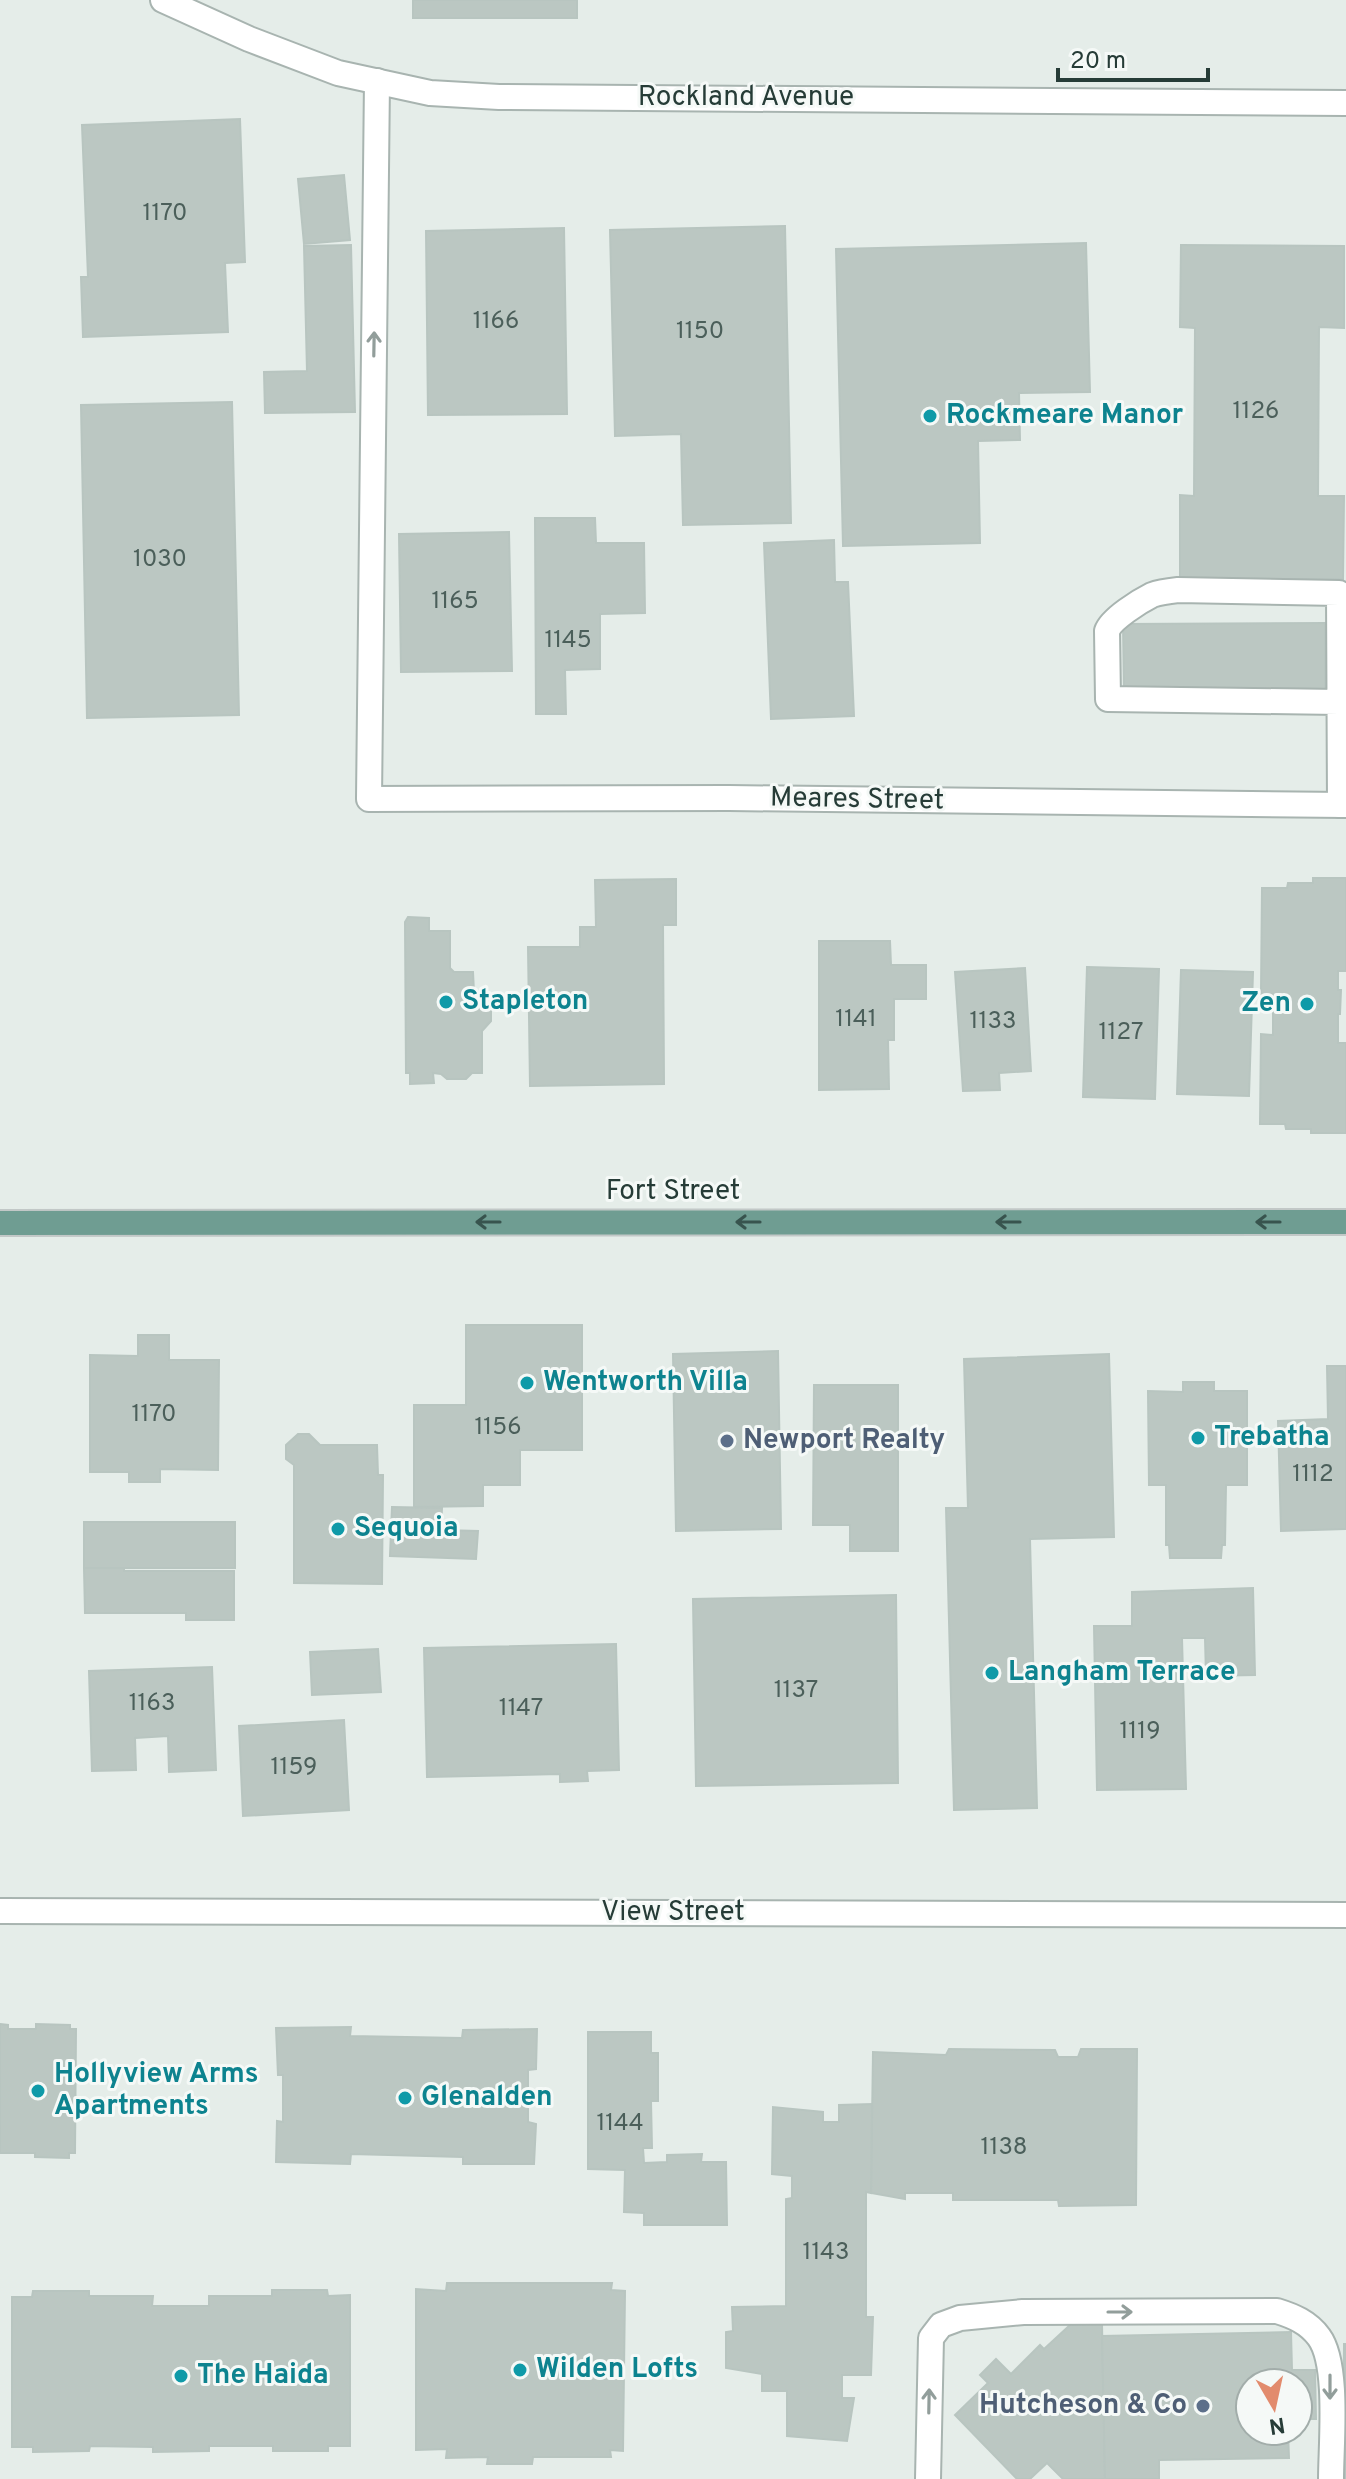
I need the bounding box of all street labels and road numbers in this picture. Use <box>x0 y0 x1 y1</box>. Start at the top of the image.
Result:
street label: Rockland Avenue <box>638 80 854 116</box>
street label: Meares Street <box>770 780 944 820</box>
street label: Fort Street <box>606 1174 740 1210</box>
street label: View Street <box>601 1895 745 1931</box>

